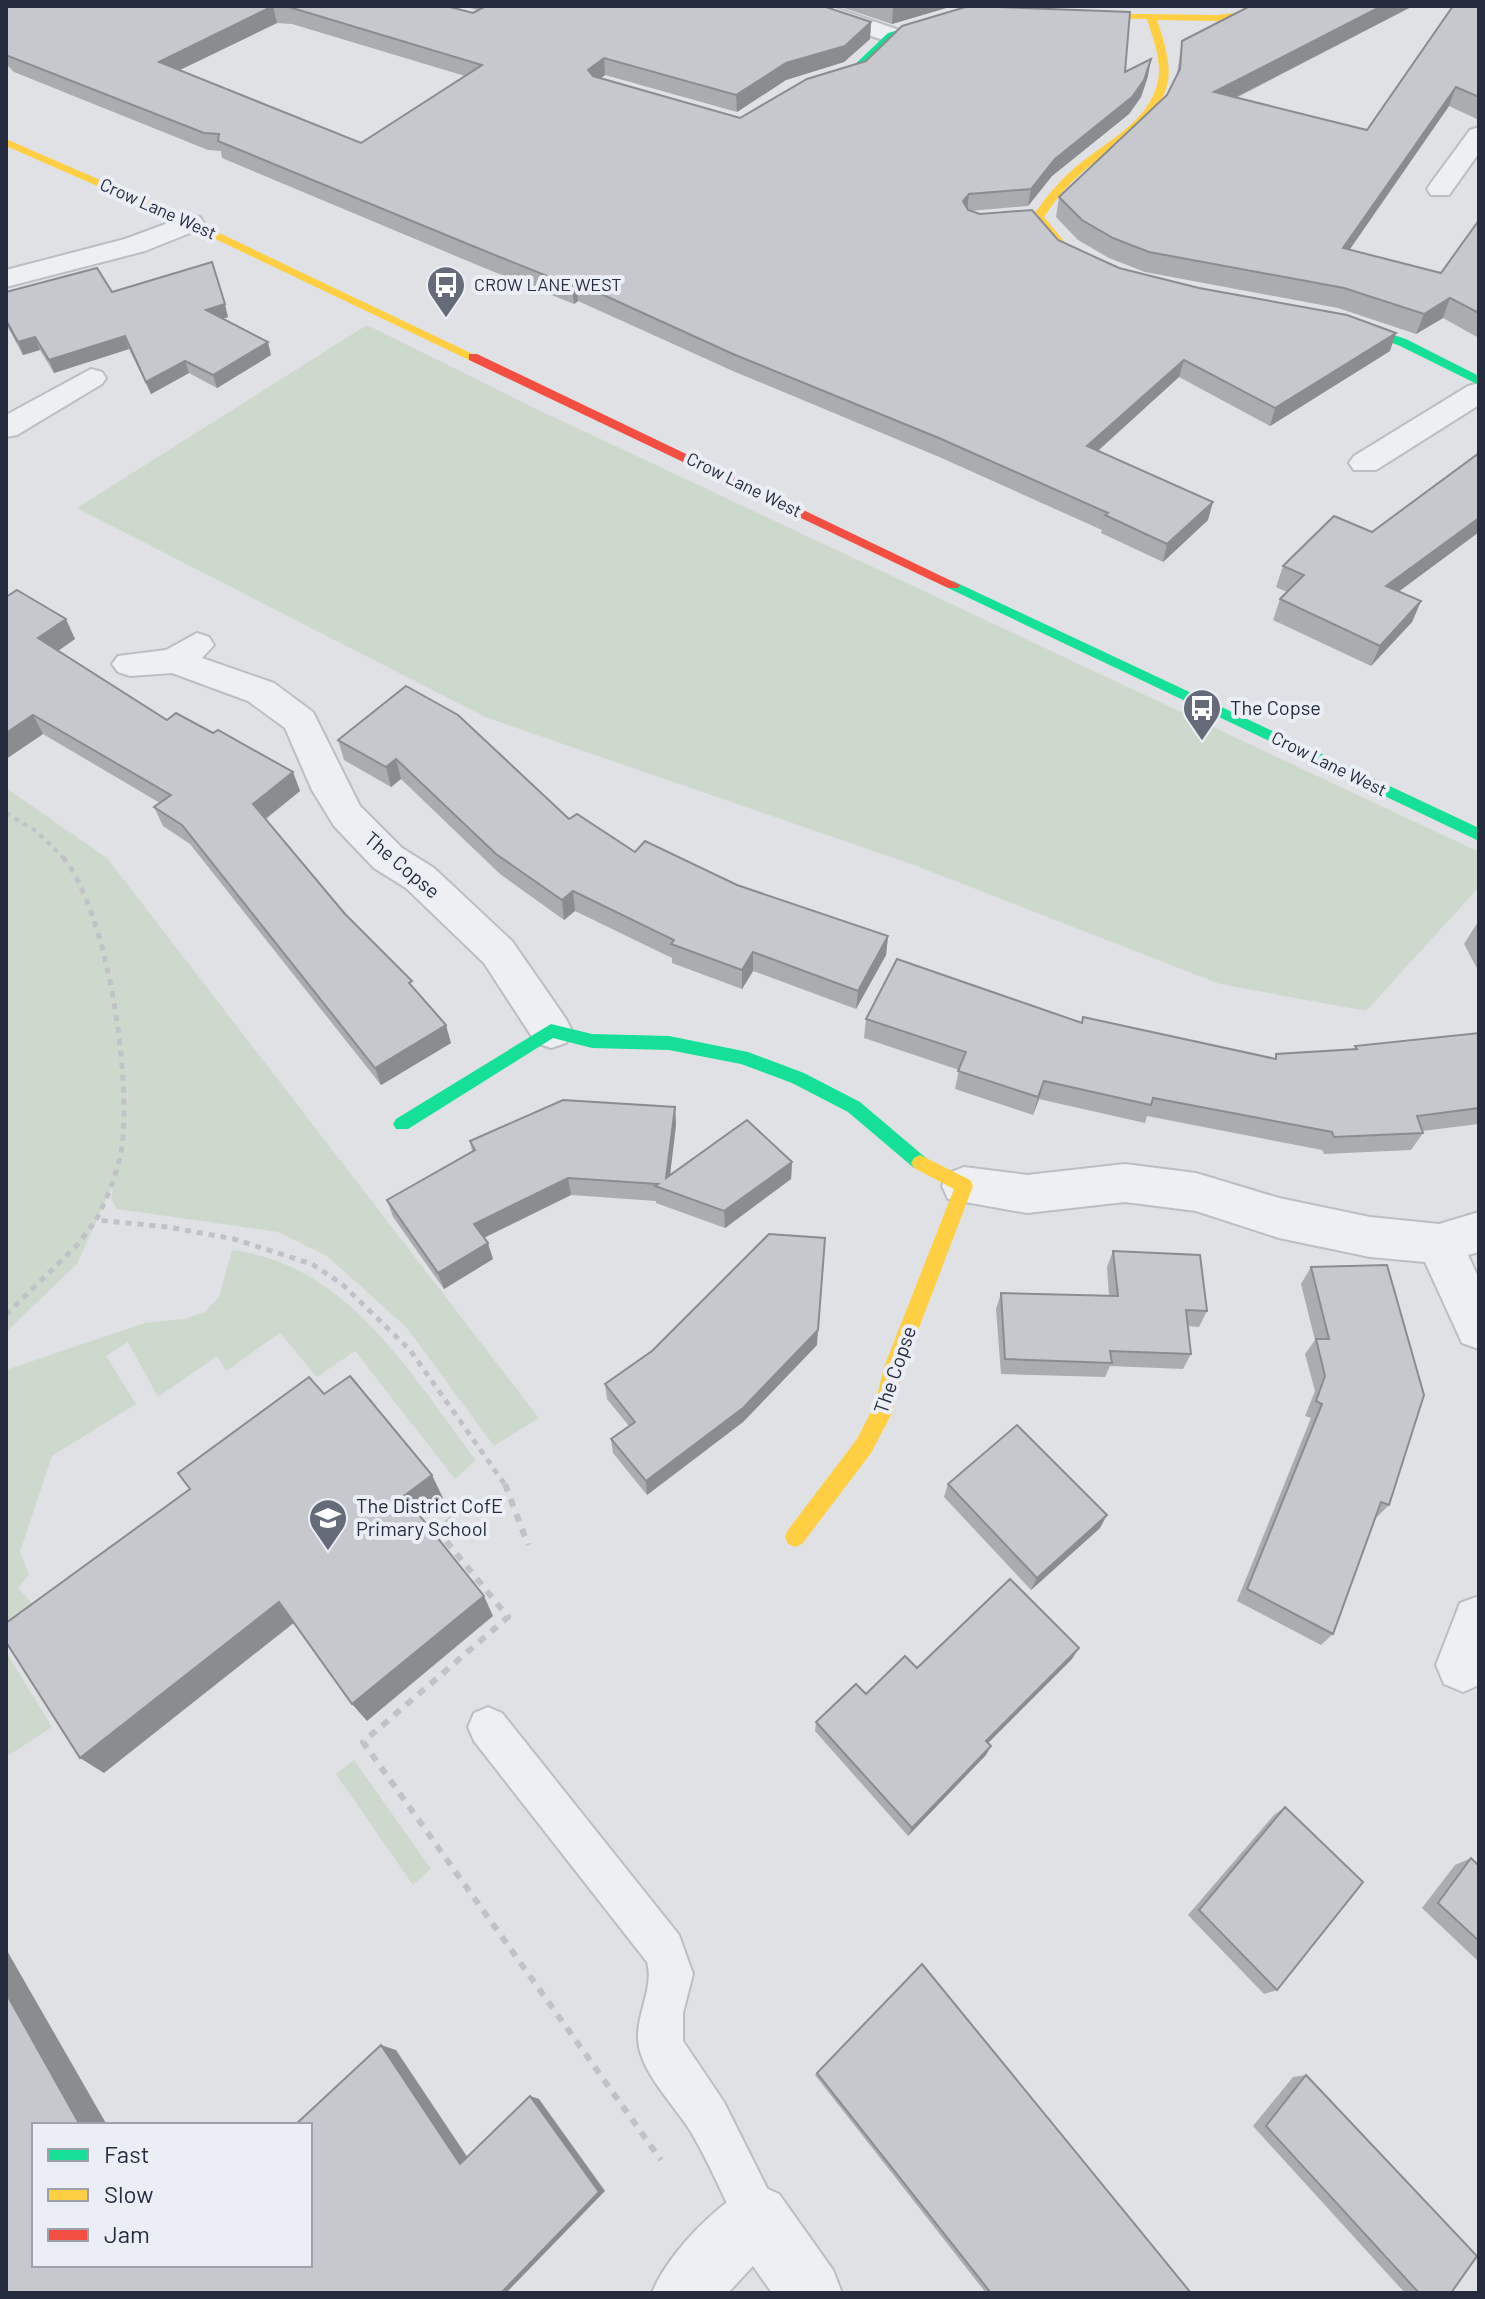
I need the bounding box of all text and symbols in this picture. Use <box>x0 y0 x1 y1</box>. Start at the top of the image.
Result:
street label: Crow Lane West <box>97 173 220 244</box>
bus stop icon: CROW LANE WEST <box>425 264 467 319</box>
place label: CROW LANE WEST <box>474 273 622 295</box>
street label: Crow Lane West <box>683 447 806 521</box>
bus stop icon: The Copse <box>1181 687 1223 742</box>
place label: The Copse <box>1230 695 1321 719</box>
street label: Crow Lane West <box>1268 726 1391 800</box>
street label: The Copse <box>360 826 445 903</box>
street label: The Copse <box>868 1323 920 1417</box>
place label: The District CofE Primary School <box>356 1493 503 1540</box>
school or university icon: The District CofE Primary School <box>307 1497 349 1552</box>
legend <box>32 2123 312 2267</box>
text: Fast <box>104 2139 149 2168</box>
text: Slow <box>104 2179 153 2208</box>
text: Jam <box>104 2219 150 2248</box>

